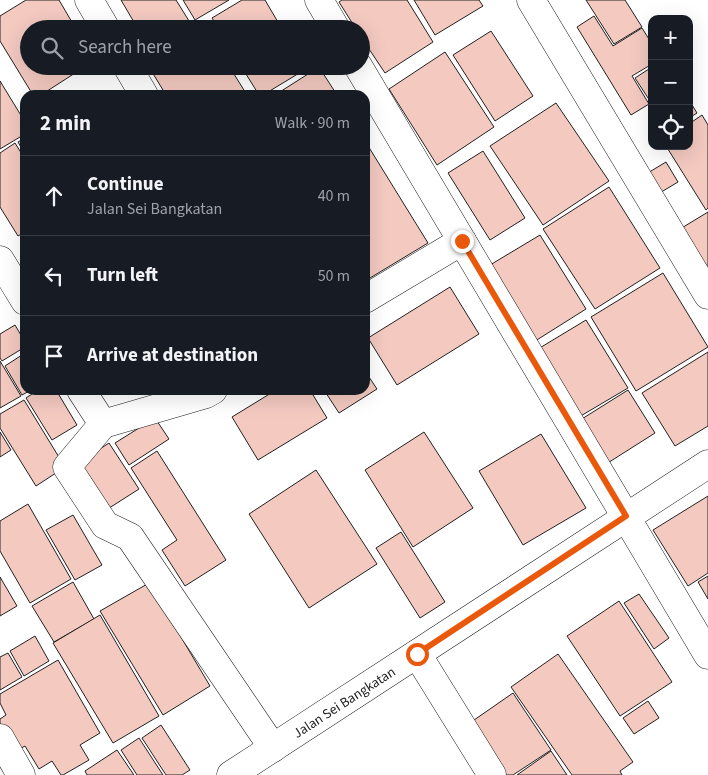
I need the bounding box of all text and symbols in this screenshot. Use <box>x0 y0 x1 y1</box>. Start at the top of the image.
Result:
map controls <box>648 15 693 150</box>
button: + <box>648 15 693 60</box>
search box <box>20 20 370 75</box>
icon: search <box>38 34 66 62</box>
text: Search here <box>78 34 172 61</box>
button: − <box>648 60 693 105</box>
button: locate <box>648 105 693 150</box>
text: 2 min <box>40 108 91 138</box>
text: Walk · 90 m <box>275 112 350 134</box>
text: Continue <box>87 171 164 198</box>
icon: ahead <box>40 182 68 210</box>
text: 40 m <box>318 185 350 207</box>
text: Jalan Sei Bangkatan <box>87 198 222 220</box>
route end <box>451 230 474 253</box>
icon: left <box>40 262 68 290</box>
text: Turn left <box>87 262 158 289</box>
text: 50 m <box>318 265 350 287</box>
icon: arrive <box>40 342 68 370</box>
text: Arrive at destination <box>87 342 258 369</box>
route start <box>406 643 429 666</box>
street label: Jalan Sei Bangkatan <box>289 662 400 743</box>

